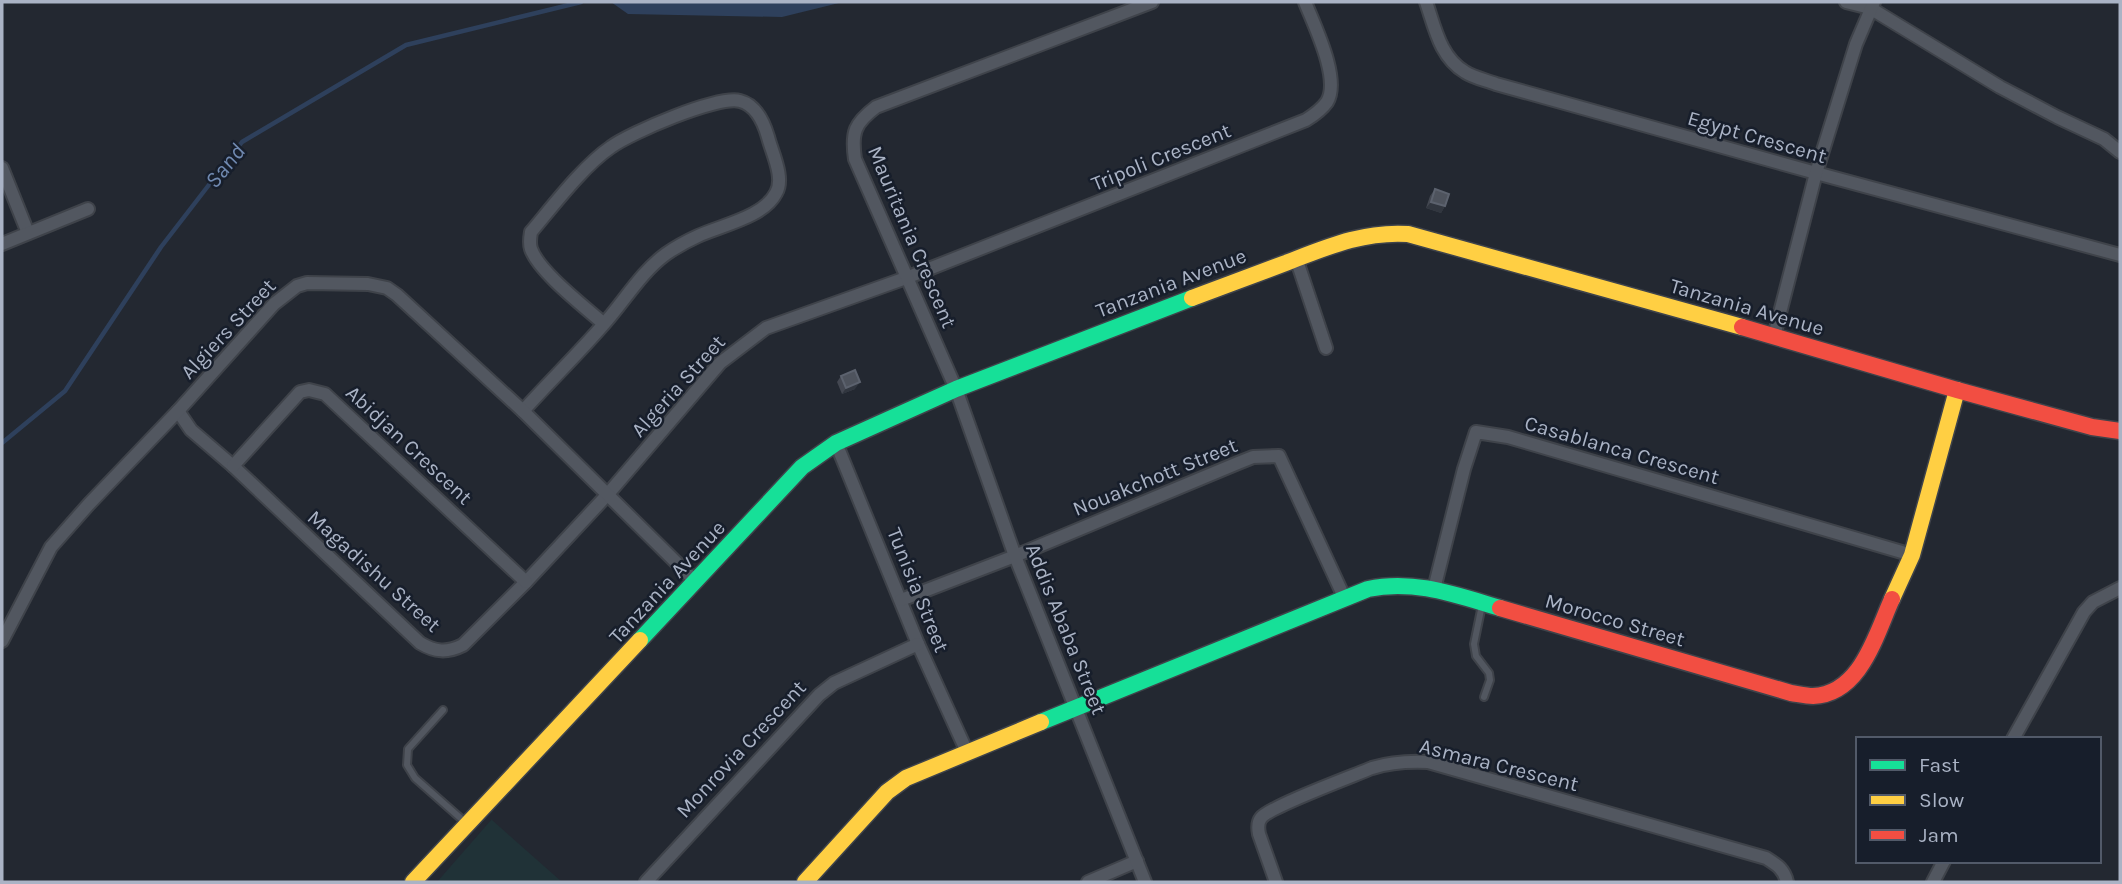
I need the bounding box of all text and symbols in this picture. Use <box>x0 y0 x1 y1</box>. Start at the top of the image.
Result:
street label: Egypt Crescent <box>1685 106 1829 168</box>
street label: Tripoli Crescent <box>1088 118 1234 196</box>
water label: Sand <box>199 139 251 193</box>
street label: Mauritania Crescent <box>863 142 961 332</box>
street label: Tanzania Avenue <box>1092 243 1250 323</box>
street label: Algiers Street <box>176 274 281 384</box>
street label: Tanzania Avenue <box>1667 274 1827 340</box>
street label: Algeria Street <box>626 330 730 442</box>
street label: Abidjan Crescent <box>341 380 477 510</box>
street label: Casablanca Crescent <box>1522 411 1722 489</box>
street label: Nouakchott Street <box>1069 433 1241 521</box>
street label: Magadishu Street <box>303 505 445 637</box>
street label: Tanzania Avenue <box>604 516 730 648</box>
street label: Tunisia Street <box>882 524 954 656</box>
street label: Addis Ababa Street <box>1021 540 1111 718</box>
street label: Morocco Street <box>1542 589 1688 651</box>
street label: Monrovia Crescent <box>671 675 811 823</box>
street label: Asmara Crescent <box>1417 734 1581 796</box>
legend <box>1856 737 2101 863</box>
text: Fast <box>1919 753 1960 777</box>
text: Slow <box>1919 788 1964 812</box>
text: Jam <box>1919 823 1959 847</box>

